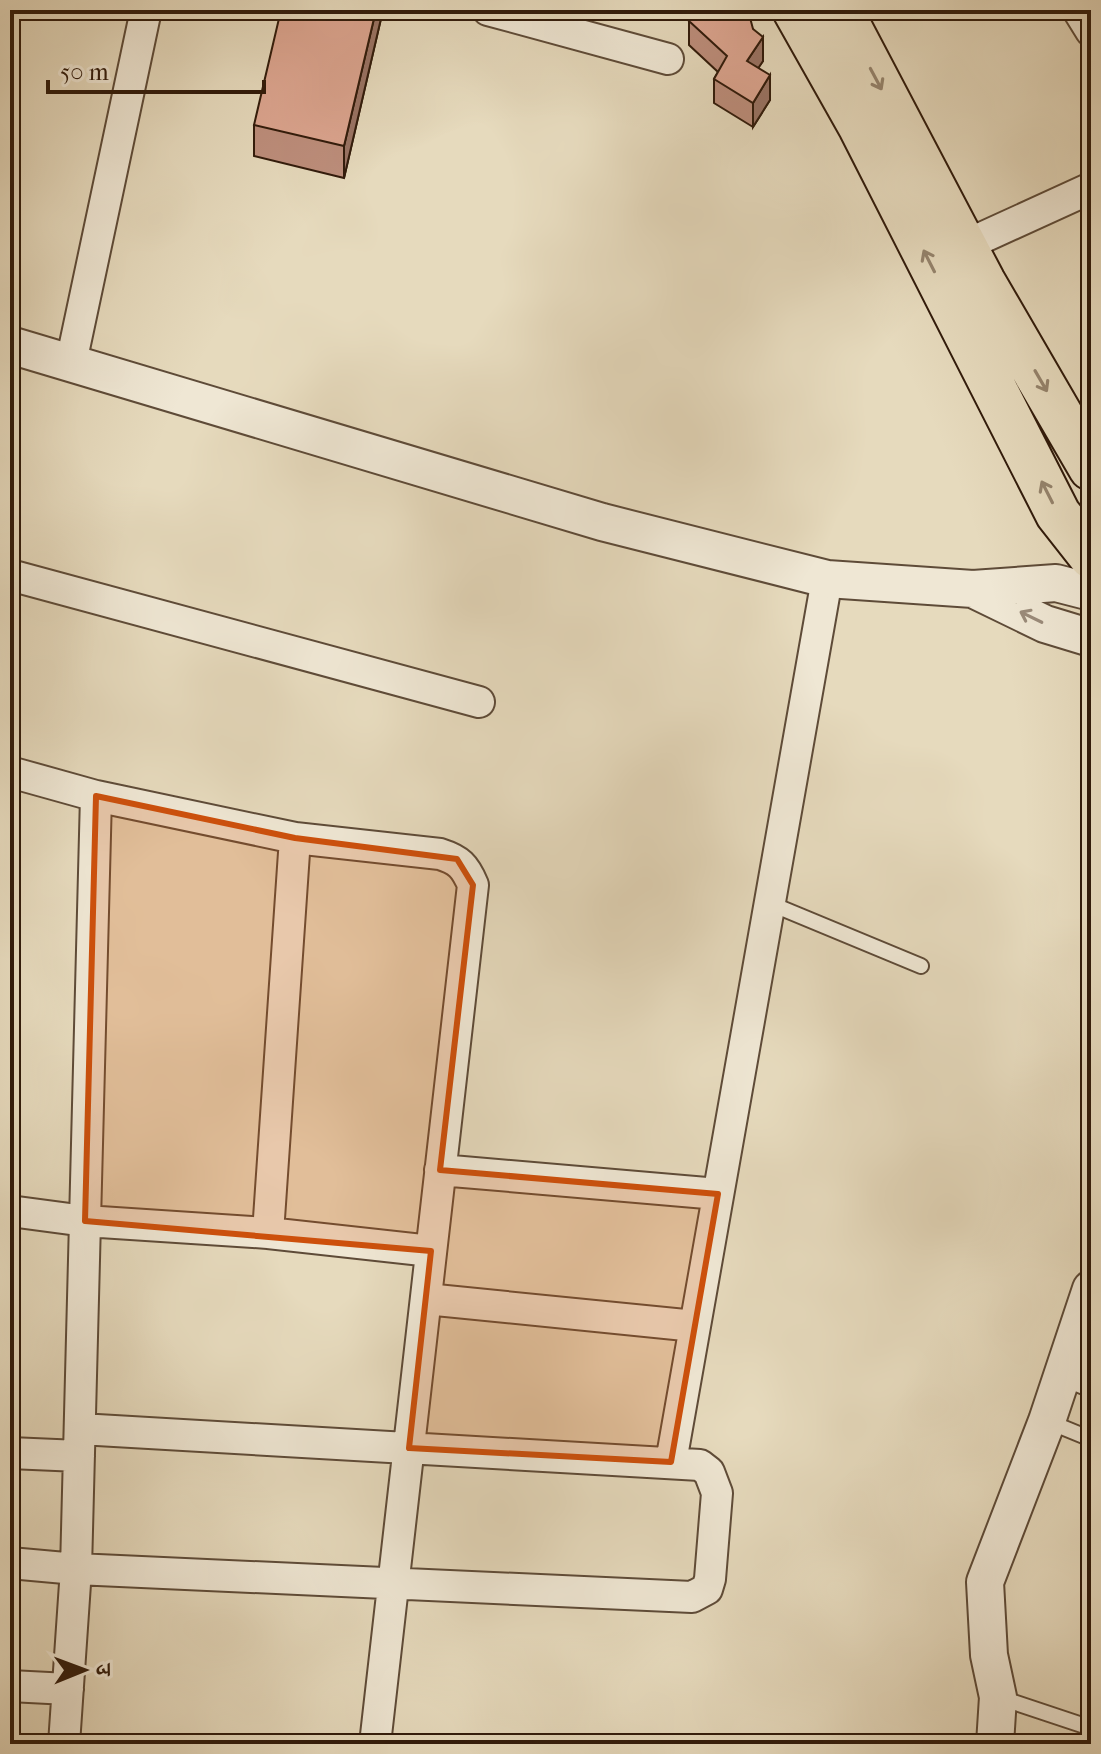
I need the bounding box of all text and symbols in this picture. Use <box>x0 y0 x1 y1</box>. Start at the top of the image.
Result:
scale bar <box>48 44 264 94</box>
text: 50 m <box>60 58 109 86</box>
one-way arrow <box>869 67 885 90</box>
one-way arrow <box>921 249 936 273</box>
one-way arrow <box>1033 369 1049 392</box>
one-way arrow <box>1039 481 1054 505</box>
one-way arrow <box>1019 609 1043 624</box>
north arrow <box>44 1630 124 1710</box>
text: उ <box>90 1662 116 1677</box>

